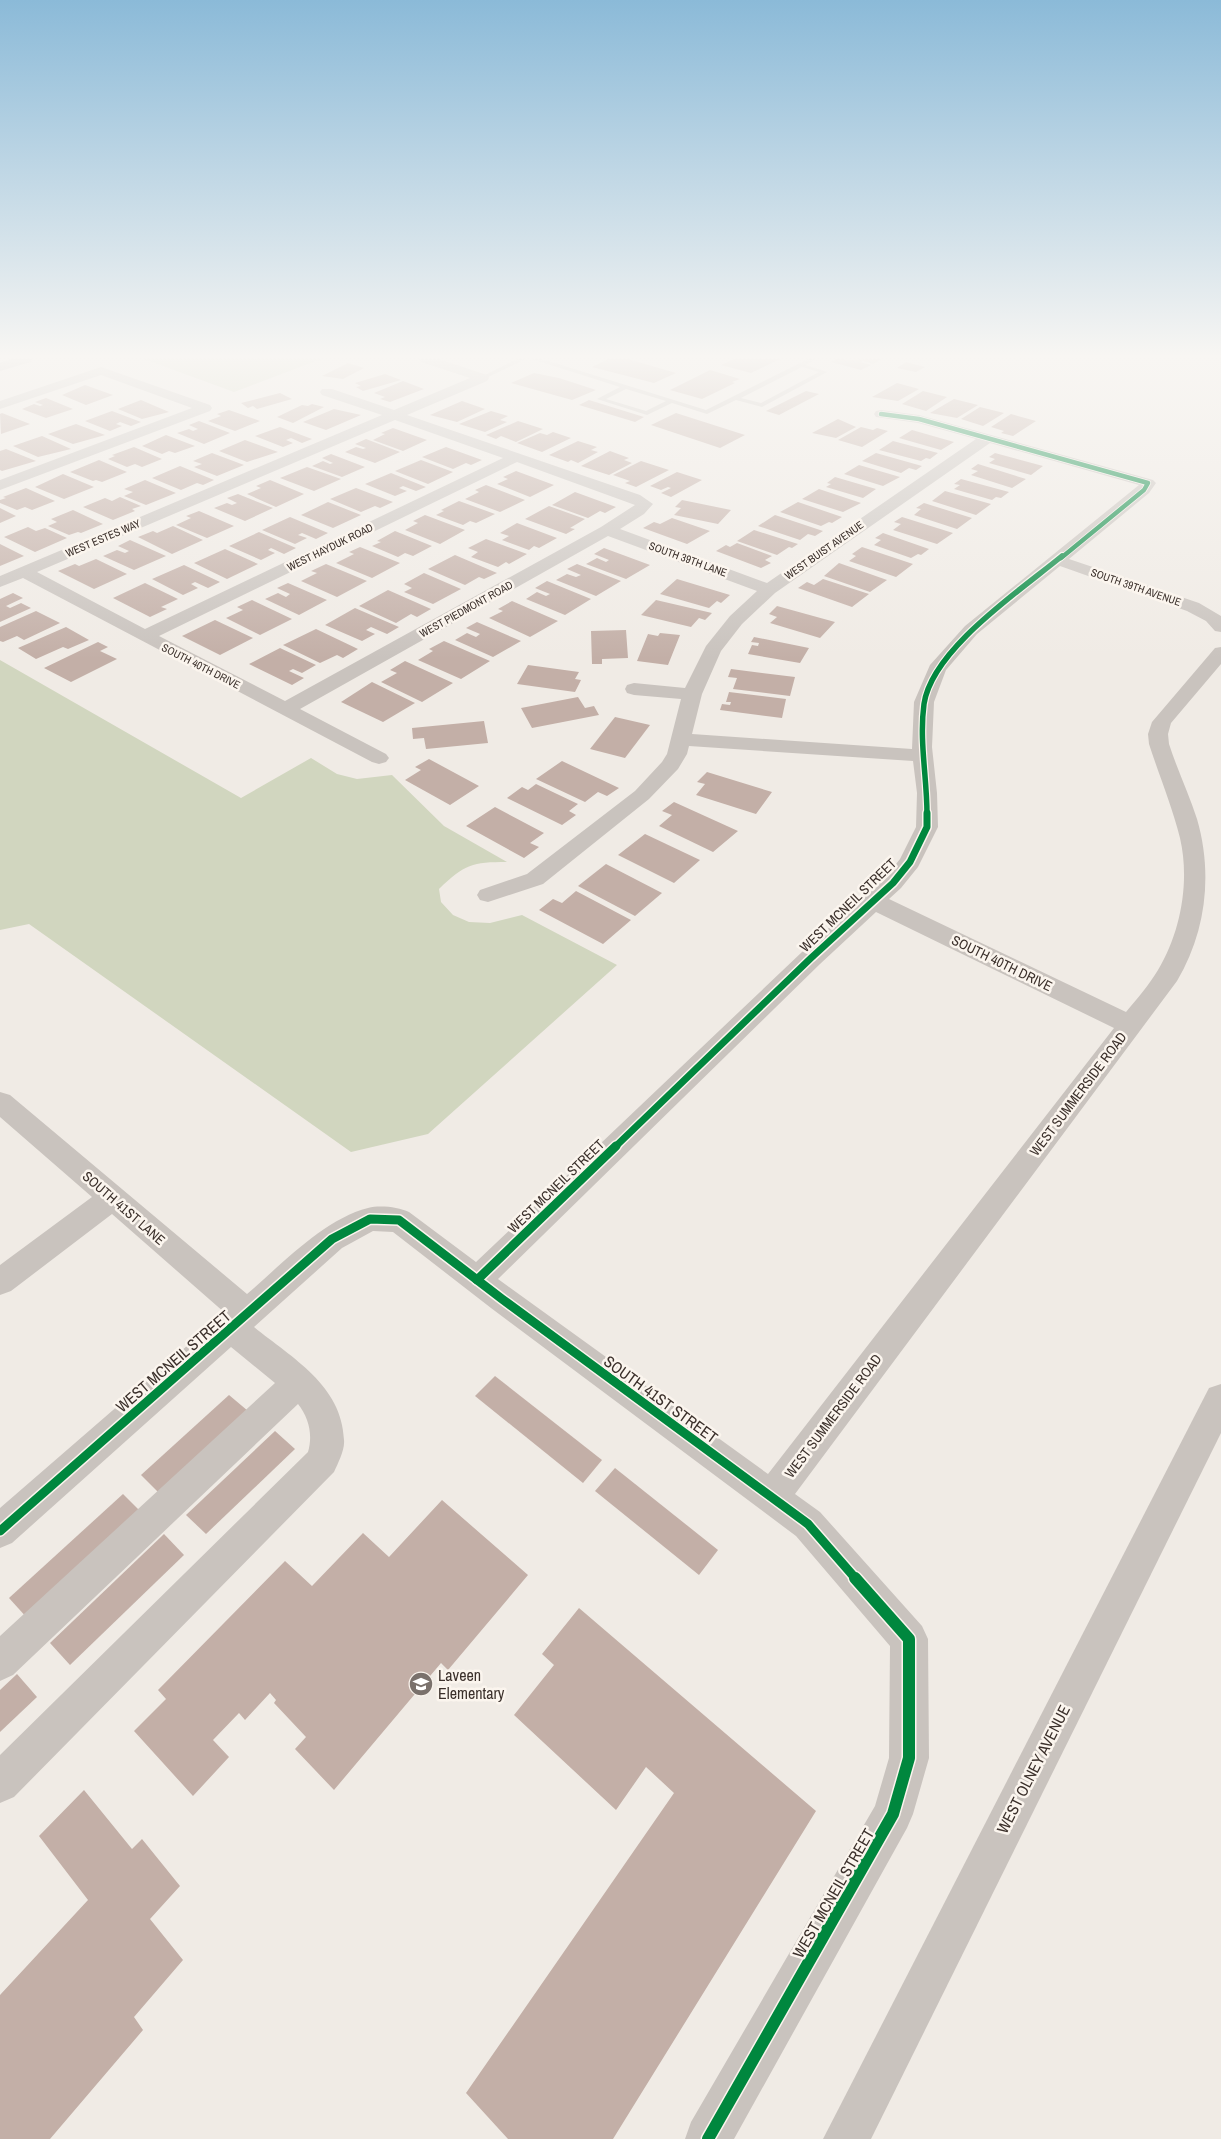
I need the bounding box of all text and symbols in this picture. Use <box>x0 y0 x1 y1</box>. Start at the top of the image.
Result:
street label: WEST ESTES WAY <box>63 516 143 560</box>
street label: WEST BUIST AVENUE <box>782 518 866 582</box>
street label: WEST HAYDUK ROAD <box>285 520 375 574</box>
street label: SOUTH 39TH LANE <box>647 538 729 580</box>
street label: SOUTH 39TH AVENUE <box>1089 565 1183 609</box>
street label: WEST PIEDMONT ROAD <box>417 578 515 640</box>
street label: SOUTH 40TH DRIVE <box>159 640 243 692</box>
street label: WEST MCNEIL STREET <box>796 854 900 956</box>
street label: SOUTH 40TH DRIVE <box>949 931 1055 995</box>
street label: WEST SUMMERSIDE ROAD <box>1026 1029 1130 1159</box>
street label: WEST MCNEIL STREET <box>504 1135 608 1237</box>
street label: SOUTH 41ST LANE <box>79 1167 169 1249</box>
street label: WEST MCNEIL STREET <box>111 1305 235 1417</box>
street label: SOUTH 41ST STREET <box>599 1350 723 1448</box>
street label: WEST SUMMERSIDE ROAD <box>781 1351 885 1481</box>
place label: Laveen Elementary <box>438 1664 505 1704</box>
school or university icon: Laveen Elementary <box>408 1671 434 1697</box>
street label: WEST OLNEY AVENUE <box>991 1701 1075 1837</box>
street label: WEST MCNEIL STREET <box>787 1824 879 1962</box>

